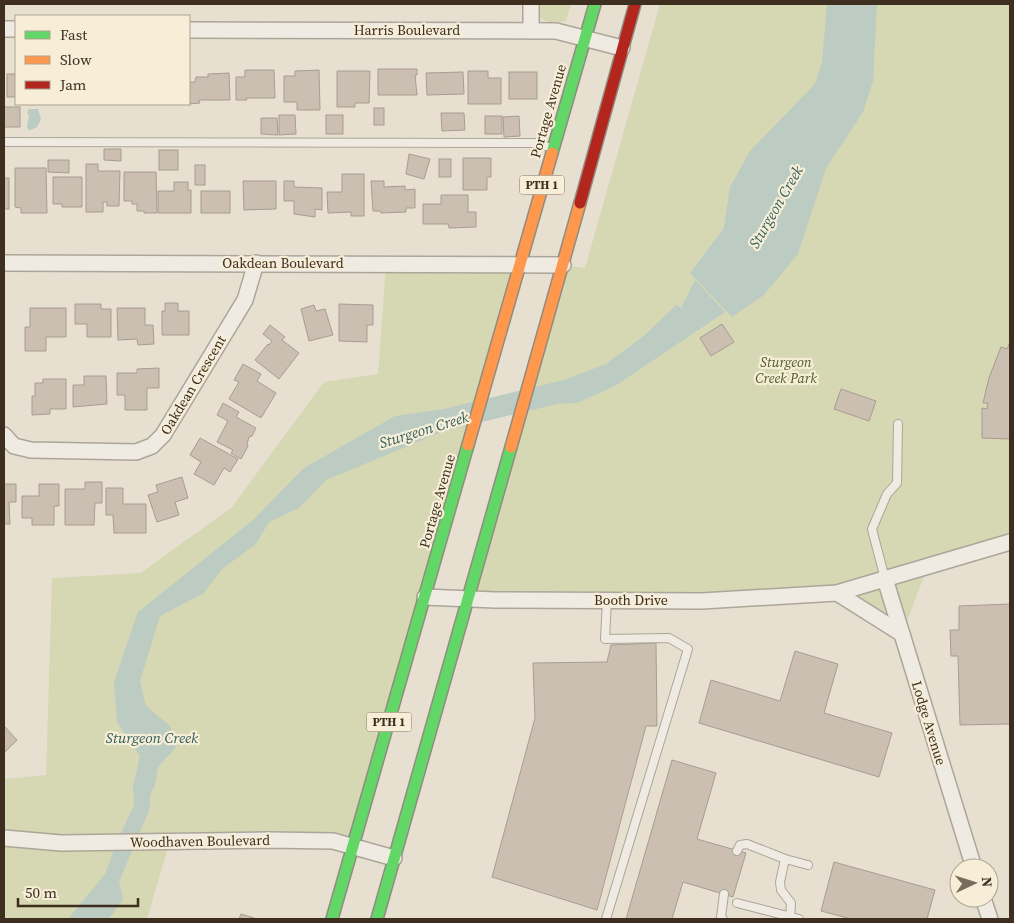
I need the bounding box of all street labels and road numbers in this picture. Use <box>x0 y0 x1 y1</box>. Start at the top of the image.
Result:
street label: Harris Boulevard <box>354 20 460 40</box>
street label: Portage Avenue <box>525 62 571 160</box>
road number: PTH 1 <box>520 176 564 194</box>
street label: Oakdean Boulevard <box>222 253 344 273</box>
street label: Oakdean Crescent <box>155 331 231 439</box>
street label: Portage Avenue <box>414 452 460 550</box>
street label: Booth Drive <box>594 590 668 610</box>
street label: Lodge Avenue <box>907 678 951 768</box>
road number: PTH 1 <box>366 712 412 732</box>
street label: Woodhaven Boulevard <box>130 830 270 852</box>

